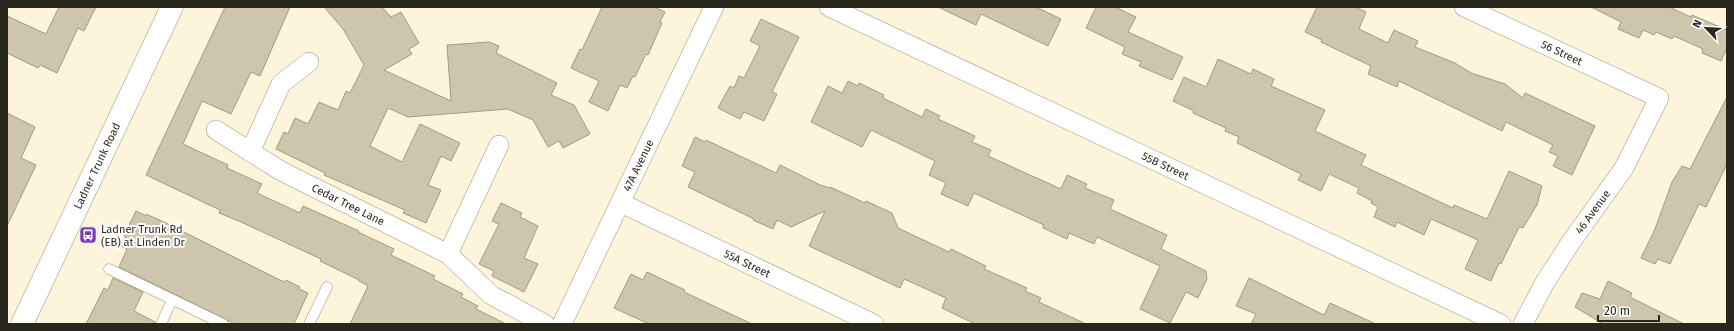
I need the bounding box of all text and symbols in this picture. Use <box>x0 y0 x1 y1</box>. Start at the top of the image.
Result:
north arrow <box>1686 8 1726 48</box>
text: N <box>1690 18 1705 30</box>
street label: 56 Street <box>1539 37 1585 68</box>
street label: Ladner Trunk Road <box>71 121 123 211</box>
street label: 47A Avenue <box>620 137 656 193</box>
street label: 55B Street <box>1140 149 1191 182</box>
street label: Cedar Tree Lane <box>310 181 387 228</box>
street label: 46 Avenue <box>1573 187 1613 237</box>
place label: Ladner Trunk Rd (EB) at Linden Dr <box>101 223 186 249</box>
bus stop icon: Ladner Trunk Rd (EB) at Linden Dr <box>78 225 98 245</box>
street label: 55A Street <box>722 247 773 280</box>
scale bar <box>1598 297 1659 323</box>
text: 20 m <box>1604 304 1630 318</box>

